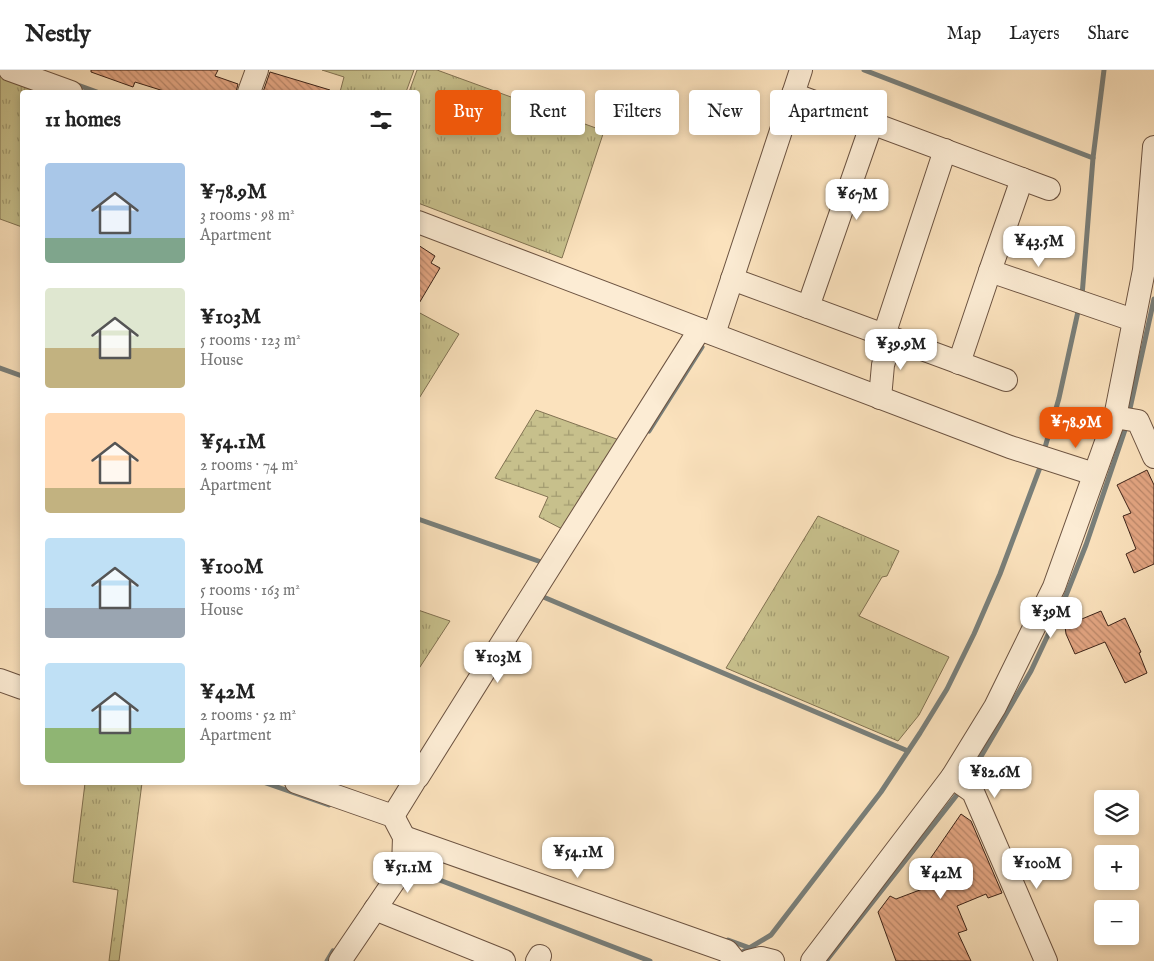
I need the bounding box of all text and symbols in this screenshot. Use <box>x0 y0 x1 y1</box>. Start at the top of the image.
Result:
text: Nestly <box>25 19 91 50</box>
text: Map <box>947 23 981 46</box>
text: Layers <box>1009 23 1060 46</box>
text: Share <box>1088 23 1129 46</box>
chip: Buy <box>435 90 501 135</box>
chip: Rent <box>511 90 585 135</box>
chip: Filters <box>595 90 679 135</box>
chip: New <box>689 90 760 135</box>
chip: Apartment <box>770 90 887 135</box>
icon: filters <box>367 106 395 134</box>
text: 11 homes <box>45 107 121 134</box>
pin: ¥67M <box>827 178 887 221</box>
text: ¥78.9M <box>200 179 267 206</box>
icon: home <box>85 183 145 243</box>
text: ¥67M <box>837 185 877 205</box>
text: 3 rooms · 98 m² <box>200 206 295 226</box>
text: Apartment <box>200 226 271 246</box>
pin: ¥43.5M <box>998 226 1080 268</box>
text: ¥43.5M <box>1014 232 1064 252</box>
text: ¥103M <box>200 304 261 331</box>
icon: home <box>85 308 145 368</box>
pin: ¥39.9M <box>860 328 942 371</box>
text: 5 rooms · 123 m² <box>200 331 301 351</box>
text: ¥39.9M <box>876 335 926 355</box>
text: House <box>200 351 243 371</box>
pin: ¥78.9M <box>1035 406 1117 449</box>
text: ¥78.9M <box>1051 413 1101 433</box>
text: ¥54.1M <box>200 429 266 456</box>
icon: home <box>85 433 145 493</box>
text: 2 rooms · 74 m² <box>200 456 298 476</box>
text: Apartment <box>200 476 271 496</box>
text: ¥100M <box>200 554 263 581</box>
icon: home <box>85 558 145 618</box>
text: 5 rooms · 163 m² <box>200 581 300 601</box>
pin: ¥39M <box>1021 596 1081 639</box>
text: House <box>200 601 243 621</box>
text: ¥39M <box>1031 603 1071 623</box>
pin: ¥103M <box>463 642 533 684</box>
text: ¥103M <box>475 648 521 668</box>
text: ¥42M <box>200 679 255 706</box>
icon: home <box>85 683 145 743</box>
text: 2 rooms · 52 m² <box>200 706 296 726</box>
text: Apartment <box>200 726 271 746</box>
pin: ¥82.6M <box>954 756 1036 799</box>
text: ¥82.6M <box>970 763 1020 783</box>
map controls <box>1094 790 1139 945</box>
button: layers <box>1094 790 1139 835</box>
pin: ¥54.1M <box>537 836 619 879</box>
text: ¥54.1M <box>553 843 603 863</box>
button: + <box>1094 845 1139 890</box>
pin: ¥100M <box>1002 848 1072 890</box>
pin: ¥51.1M <box>367 852 449 894</box>
text: ¥100M <box>1013 854 1061 874</box>
text: ¥51.1M <box>384 858 432 878</box>
pin: ¥42M <box>911 858 971 900</box>
text: ¥42M <box>920 864 962 884</box>
button: − <box>1094 900 1139 945</box>

